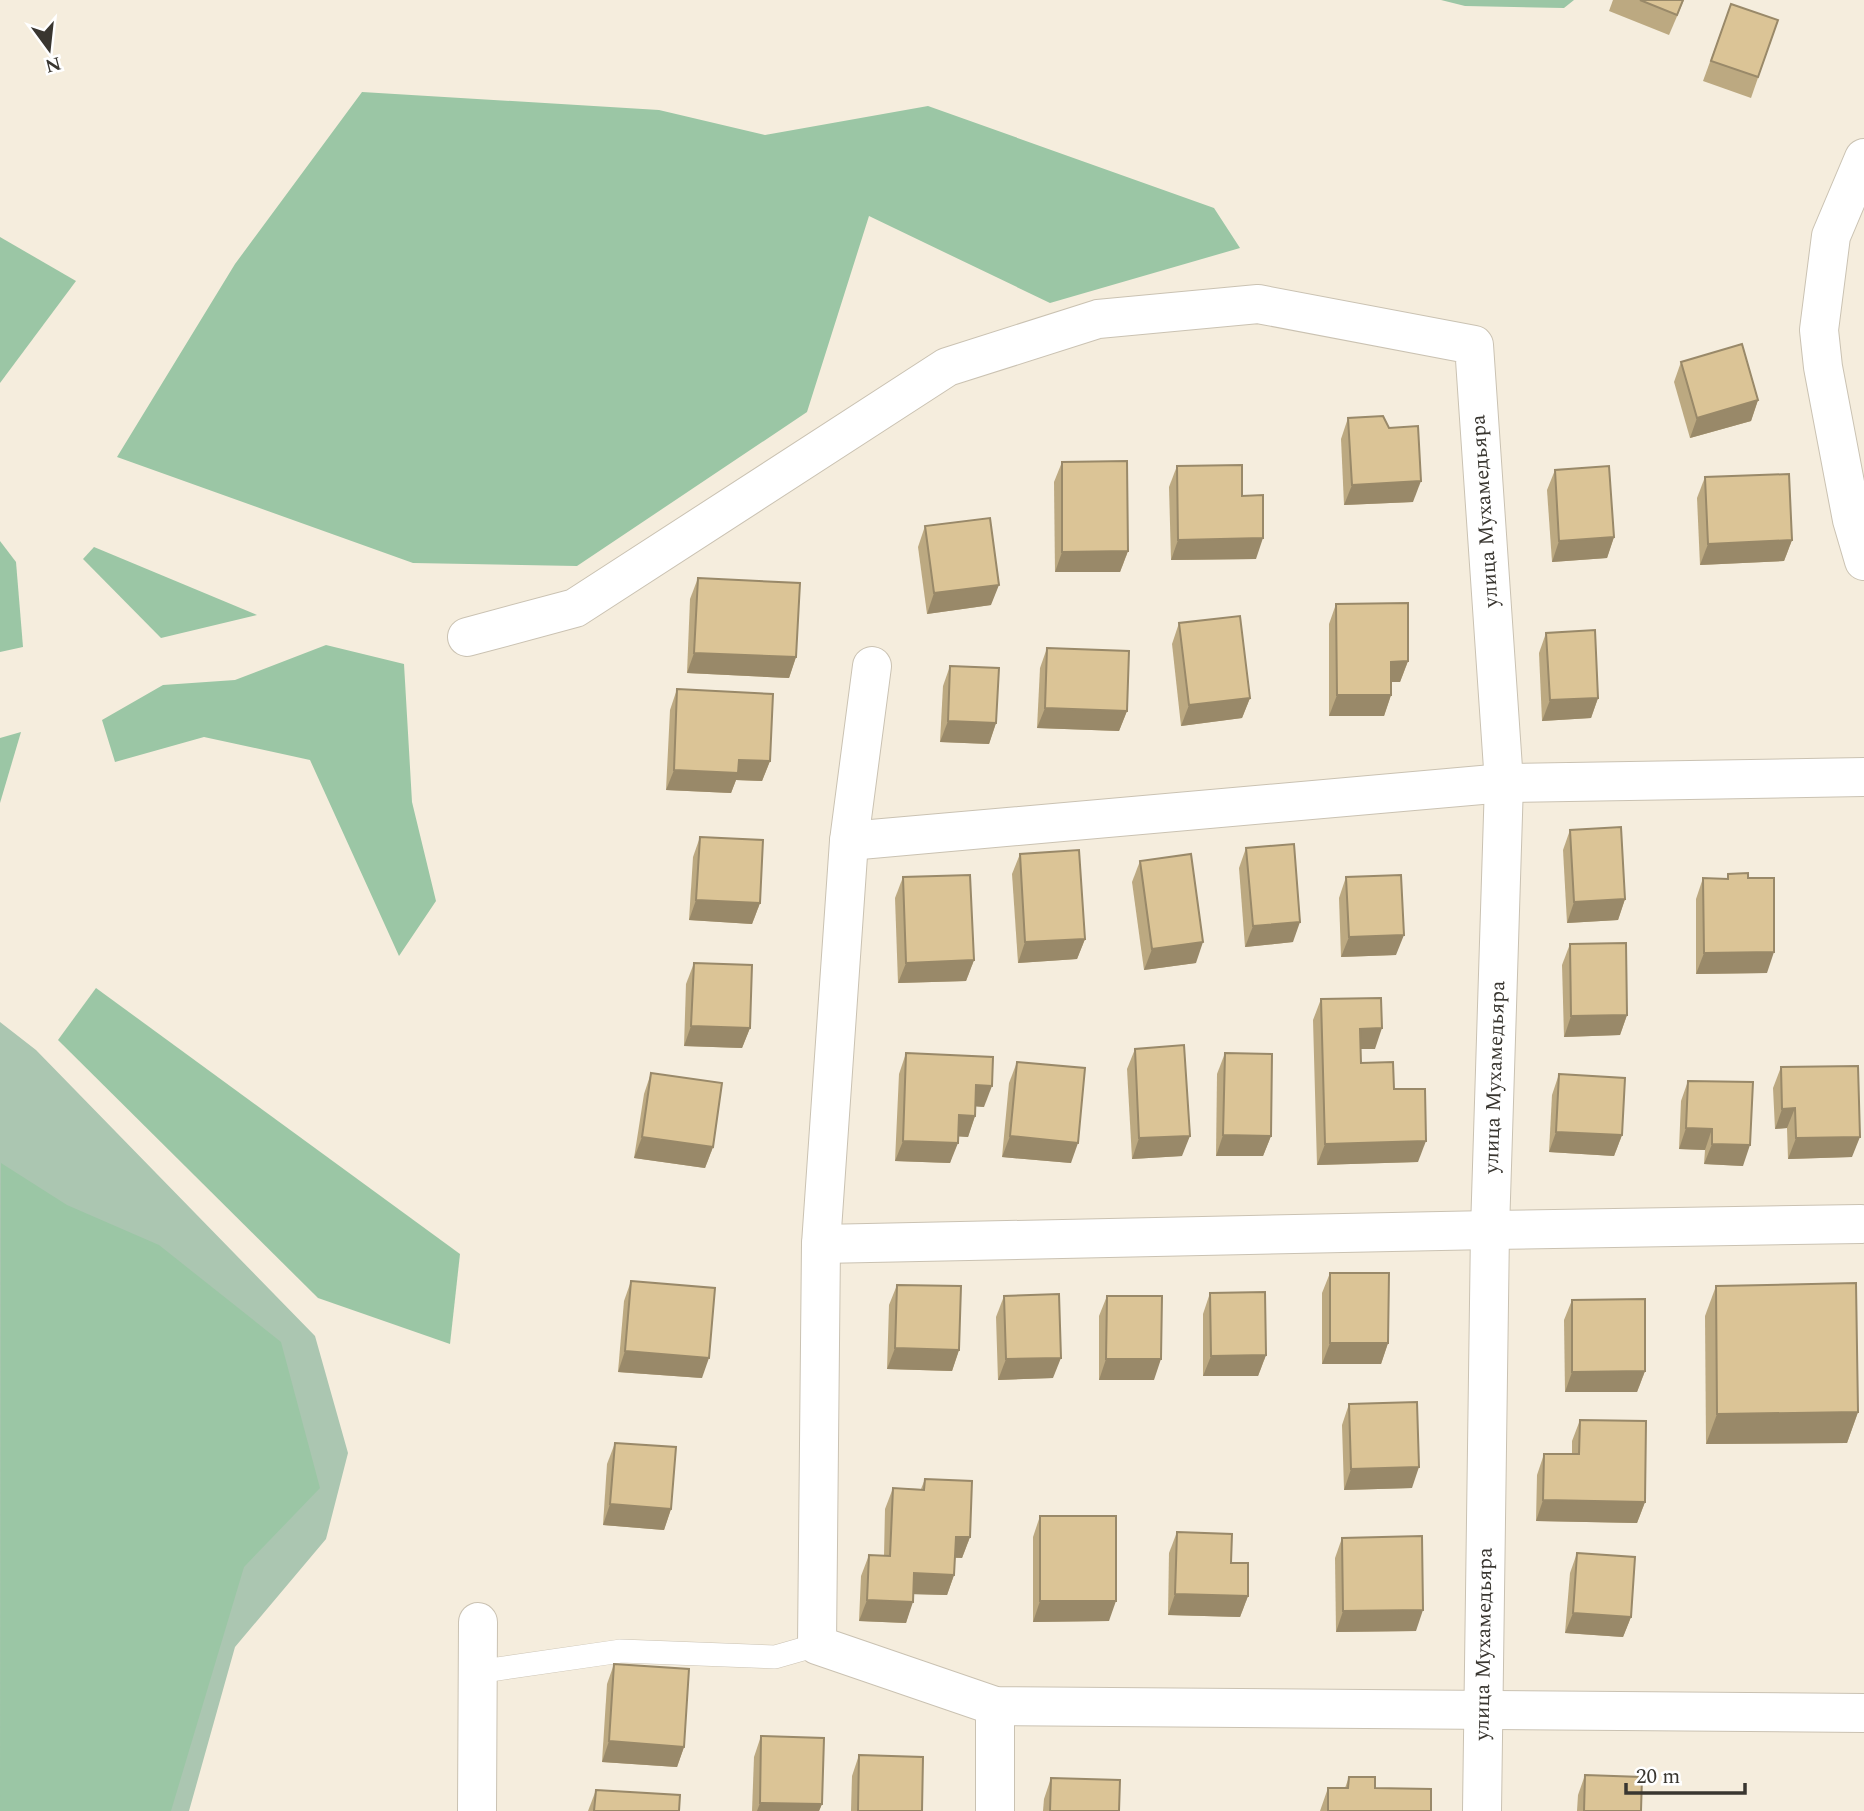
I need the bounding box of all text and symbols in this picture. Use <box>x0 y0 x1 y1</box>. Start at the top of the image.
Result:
north arrow <box>14 14 84 84</box>
text: N <box>42 48 64 80</box>
street label: улица Мухамедьяра <box>1462 413 1508 609</box>
street label: улица Мухамедьяра <box>1476 979 1514 1175</box>
street label: улица Мухамедьяра <box>1466 1546 1502 1742</box>
scale bar <box>1626 1752 1745 1796</box>
text: 20 m <box>1636 1761 1680 1793</box>

